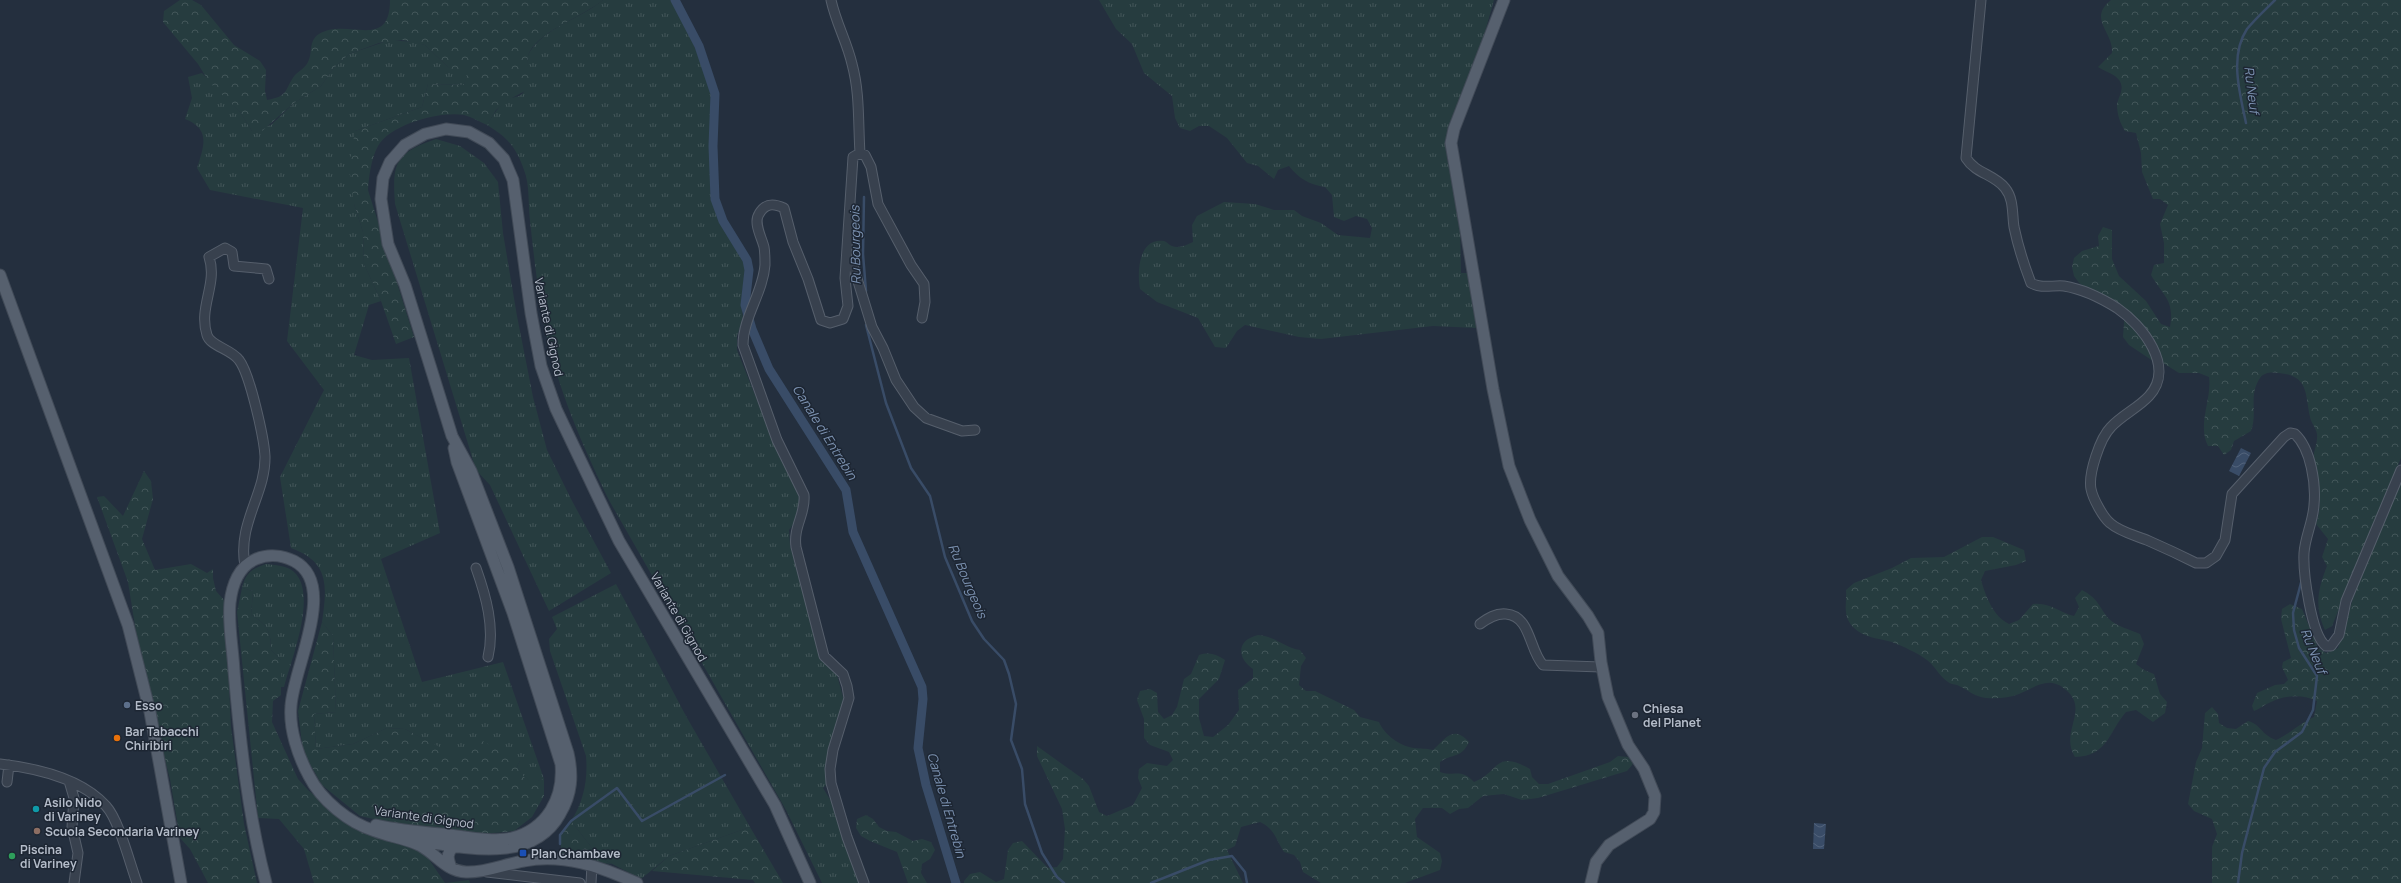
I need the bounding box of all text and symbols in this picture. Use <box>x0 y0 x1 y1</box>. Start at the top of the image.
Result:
water label: Ru Neuf <box>2240 65 2264 117</box>
water label: Ru Bourgeois <box>845 204 865 285</box>
street label: Variante di Gignod <box>530 276 568 378</box>
water label: Canale di Entrebin <box>788 381 862 484</box>
water label: Ru Bourgeois <box>944 541 992 622</box>
street label: Variante di Gignod <box>647 569 711 665</box>
water label: Ru Neuf <box>2297 626 2332 679</box>
place label: Esso <box>135 697 162 714</box>
marker: Esso <box>122 700 132 710</box>
place label: Chiesa del Planet <box>1643 700 1701 731</box>
marker: Chiesa del Planet <box>1630 710 1640 720</box>
place label: Bar Tabacchi Chiribiri <box>125 723 199 754</box>
marker: Bar Tabacchi Chiribiri <box>112 733 122 743</box>
water label: Canale di Entrebin <box>923 750 971 861</box>
place label: Asilo Nido di Variney <box>44 794 102 825</box>
street label: Variante di Gignod <box>373 802 475 832</box>
marker: Asilo Nido di Variney <box>31 804 41 814</box>
place label: Scuola Secondaria Variney <box>45 823 200 840</box>
marker: Scuola Secondaria Variney <box>32 826 42 836</box>
place label: Piscina di Variney <box>20 841 77 872</box>
place label: Plan Chambave <box>531 845 621 862</box>
marker: Plan Chambave <box>518 848 528 858</box>
marker: Piscina di Variney <box>7 851 17 861</box>

